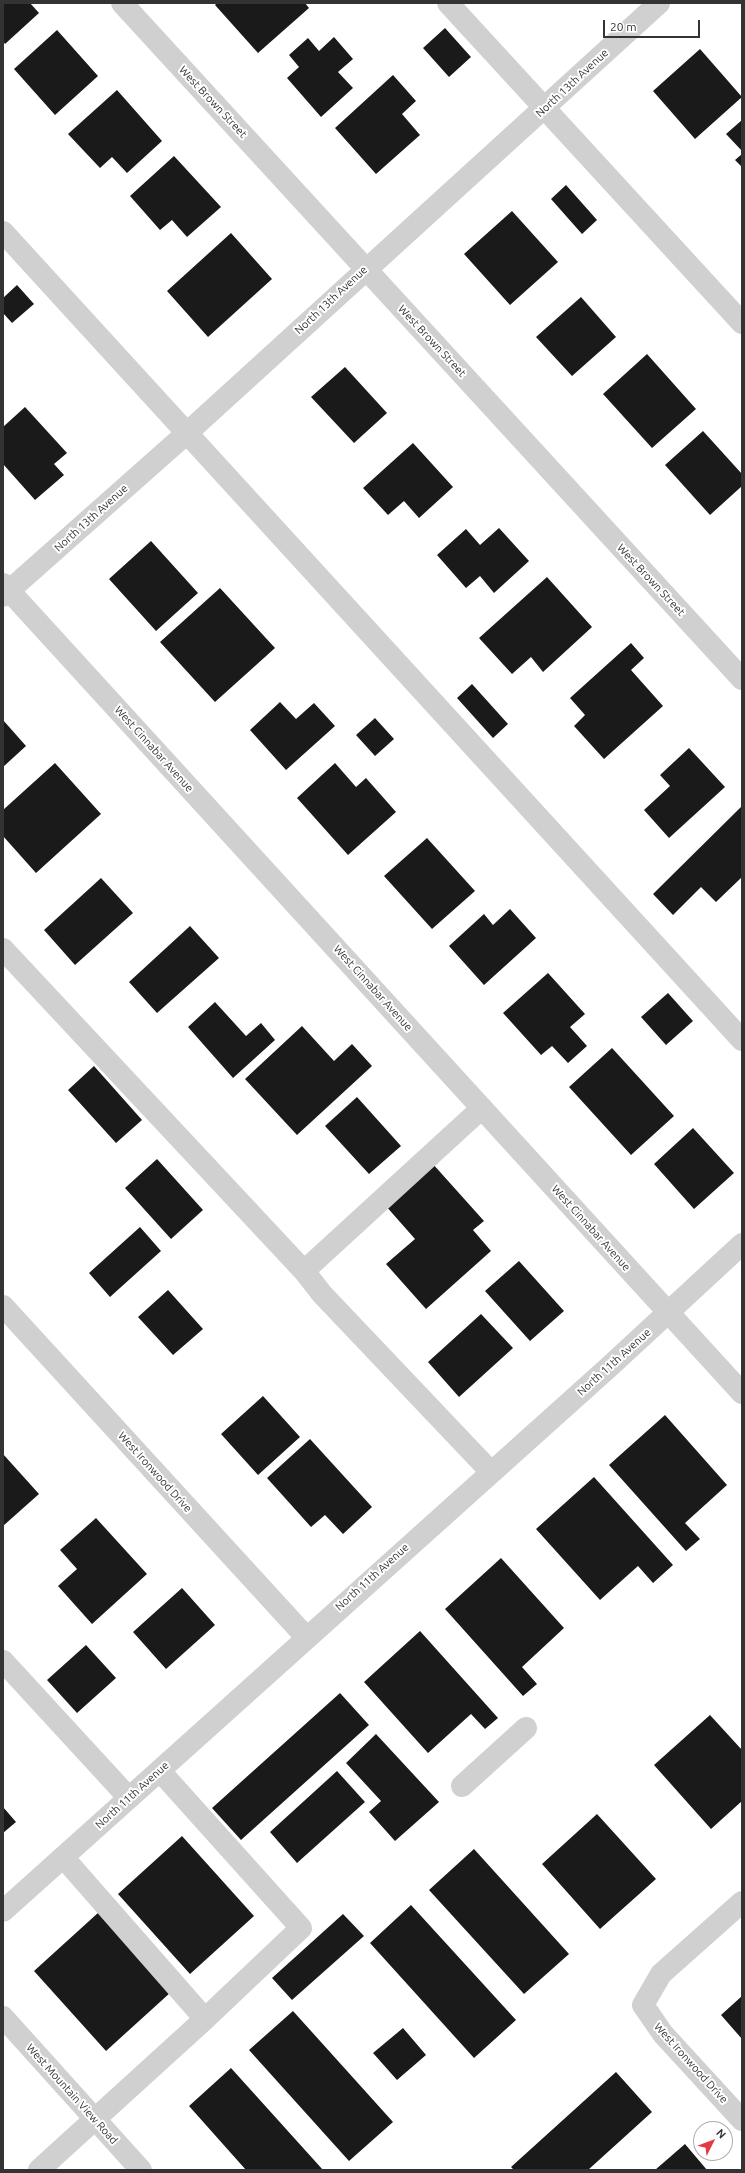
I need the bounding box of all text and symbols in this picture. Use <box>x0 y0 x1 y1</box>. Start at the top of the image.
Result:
scale bar <box>605 12 702 38</box>
text: 20 m <box>610 20 637 33</box>
street label: North 13th Avenue <box>533 46 611 120</box>
street label: West Brown Street <box>176 63 250 141</box>
street label: North 13th Avenue <box>292 263 370 337</box>
street label: West Brown Street <box>395 302 469 380</box>
street label: North 13th Avenue <box>52 482 130 554</box>
street label: West Brown Street <box>614 541 688 619</box>
street label: West Cinnabar Avenue <box>112 703 196 795</box>
street label: West Cinnabar Avenue <box>331 942 415 1034</box>
street label: West Cinnabar Avenue <box>549 1182 633 1274</box>
street label: North 11th Avenue <box>575 1326 653 1398</box>
street label: West Ironwood Drive <box>115 1429 195 1515</box>
street label: North 11th Avenue <box>333 1541 411 1613</box>
street label: North 11th Avenue <box>93 1759 171 1831</box>
street label: West Ironwood Drive <box>651 2020 731 2106</box>
street label: West Mountain View Road <box>24 2041 120 2147</box>
north arrow <box>693 2121 733 2161</box>
text: N <box>714 2127 728 2141</box>

